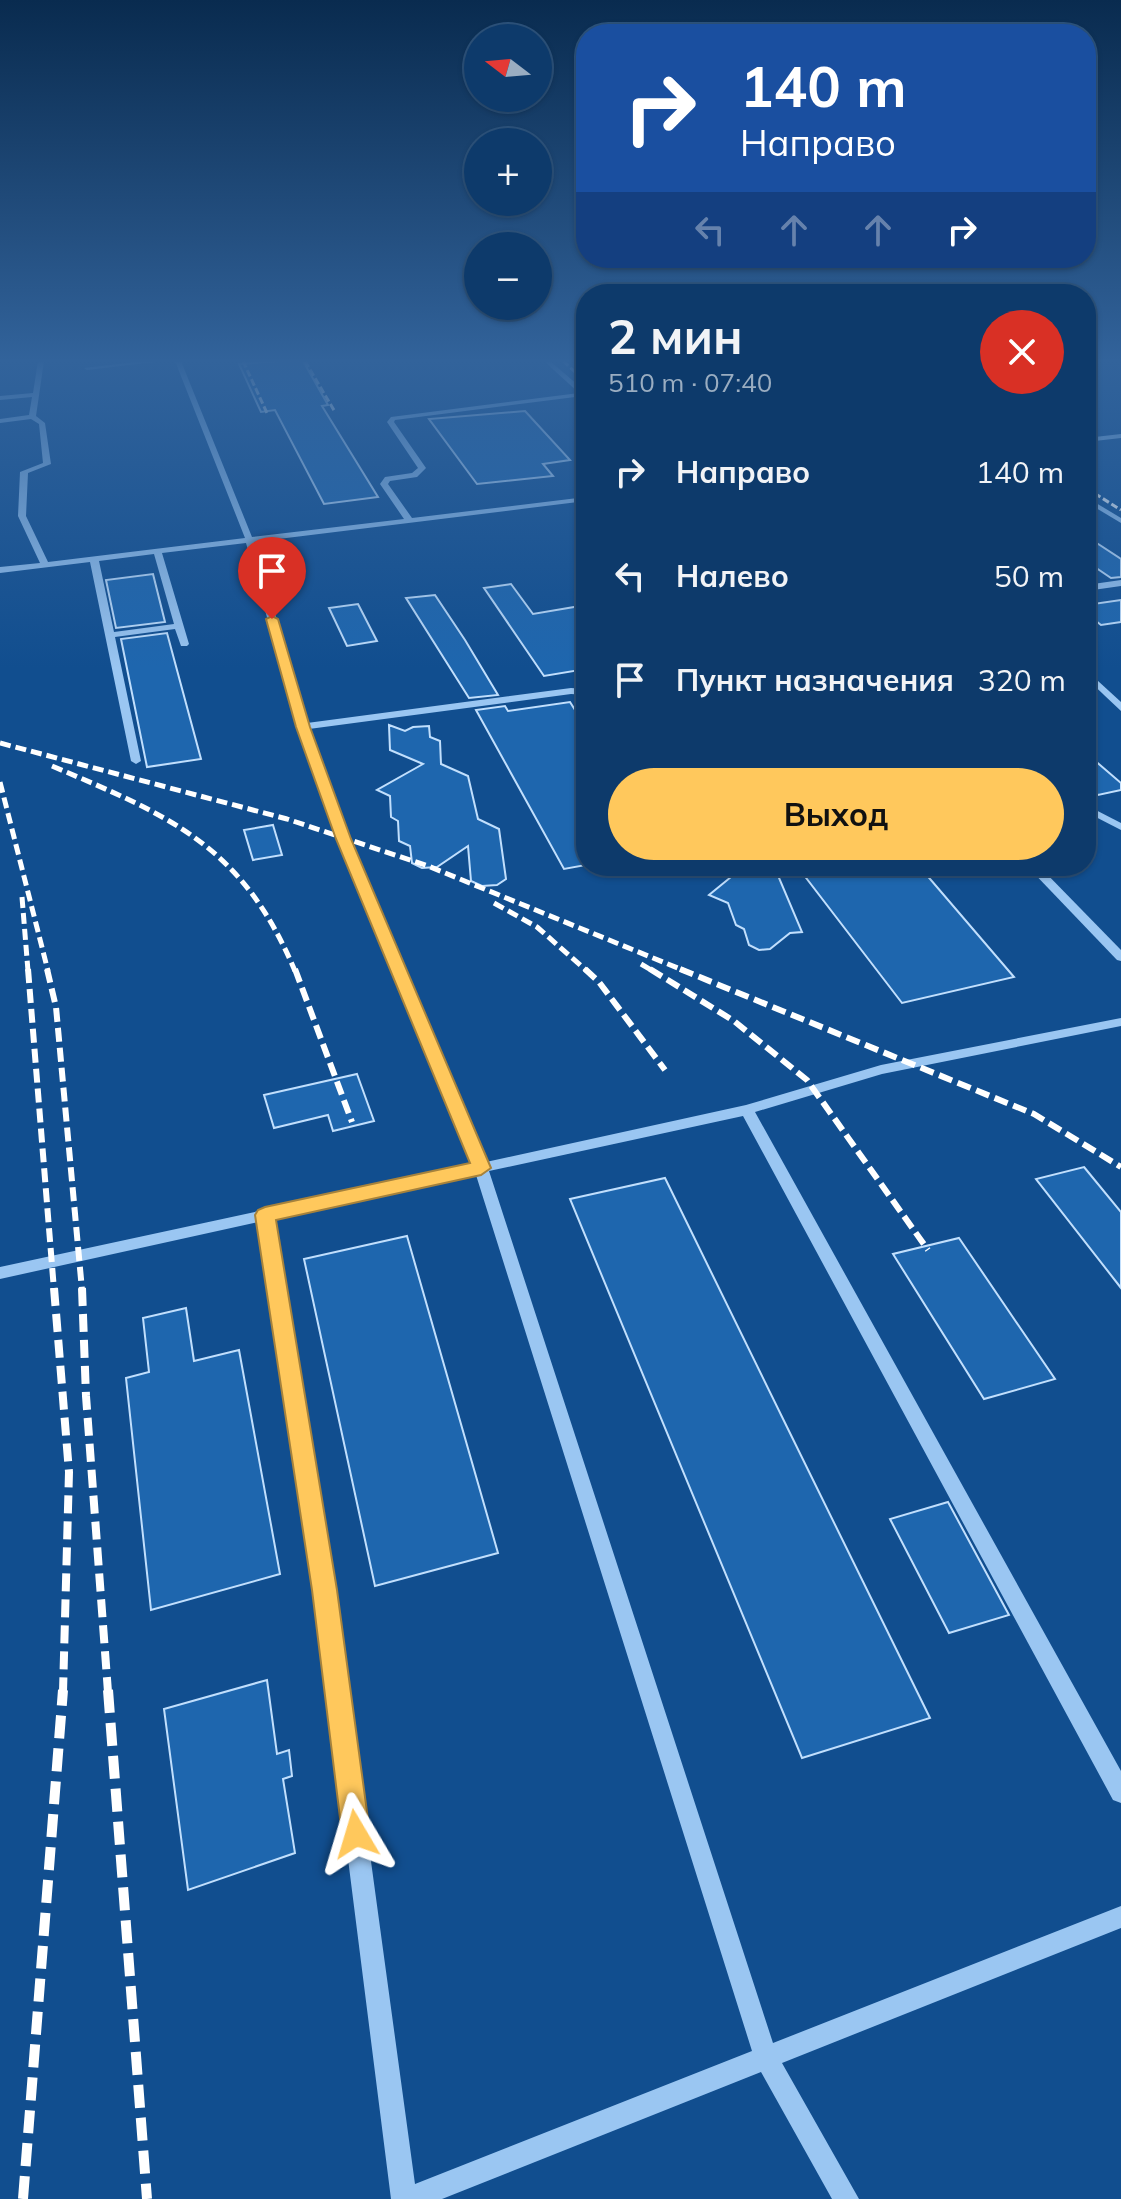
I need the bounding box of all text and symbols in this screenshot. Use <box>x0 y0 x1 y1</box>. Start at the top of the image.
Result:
north arrow <box>464 24 552 112</box>
map controls <box>464 24 552 320</box>
text: 140 m <box>740 51 907 121</box>
icon: right <box>608 56 712 160</box>
text: Направо <box>740 120 896 165</box>
button: + <box>464 128 552 216</box>
icon: left <box>688 208 732 252</box>
icon: ahead <box>772 208 816 252</box>
icon: ahead <box>856 208 900 252</box>
icon: right <box>940 208 984 252</box>
button: − <box>464 232 552 320</box>
text: 2 мин <box>608 306 743 366</box>
button: close <box>980 310 1064 394</box>
text: 510 m · 07:40 <box>608 366 772 399</box>
icon: right <box>608 450 652 494</box>
text: Направо <box>676 453 810 491</box>
text: 140 m <box>976 453 1064 491</box>
pin <box>238 537 306 619</box>
icon: arrive <box>250 549 294 593</box>
icon: left <box>608 554 652 598</box>
text: Налево <box>676 557 789 595</box>
text: 50 m <box>994 557 1064 595</box>
icon: arrive <box>608 658 652 702</box>
text: Пункт назначения <box>676 661 954 699</box>
text: 320 m <box>978 661 1066 699</box>
button: Выход <box>608 768 1064 860</box>
position arrow <box>314 1792 398 1876</box>

